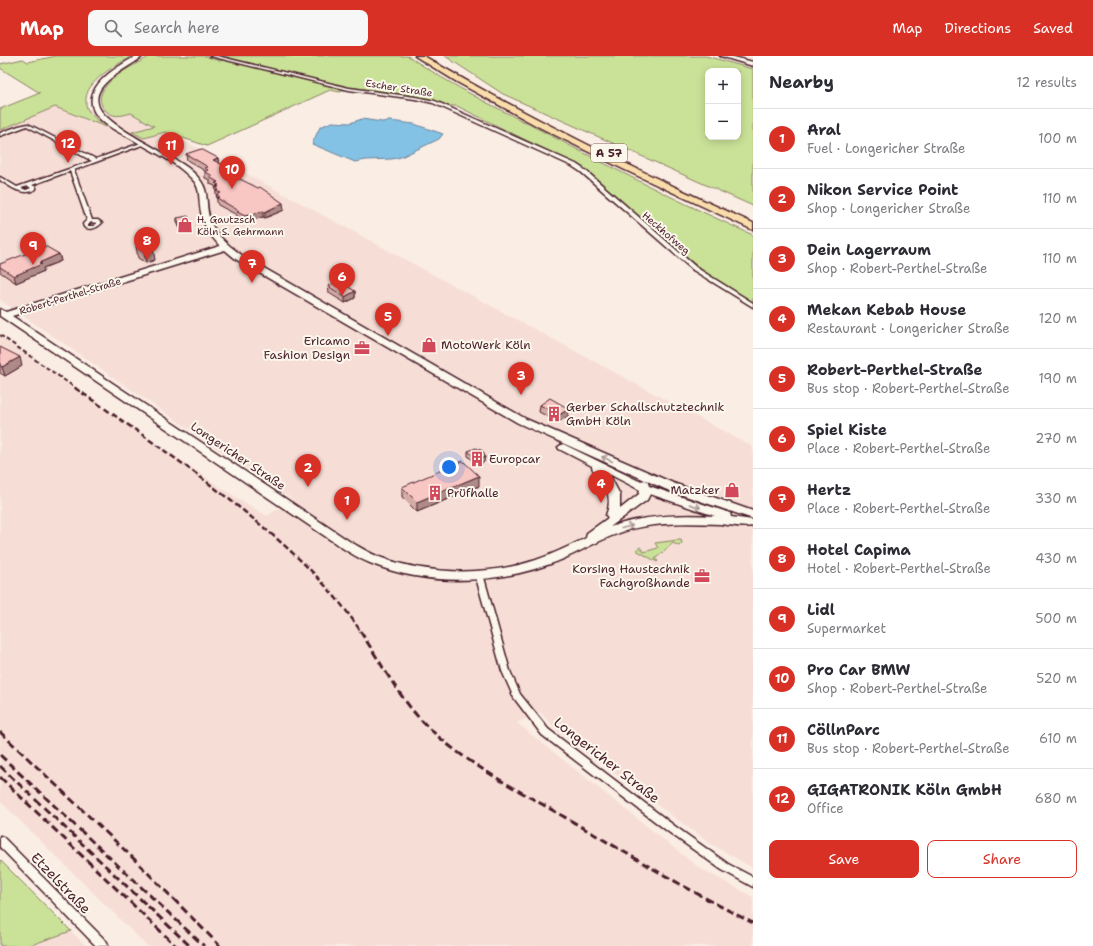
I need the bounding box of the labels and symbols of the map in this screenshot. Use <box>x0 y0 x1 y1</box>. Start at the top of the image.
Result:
street label: Escher Straße <box>365 76 434 100</box>
pin: 12 <box>55 130 81 163</box>
pin: 11 <box>158 132 184 165</box>
road number: A 57 <box>591 144 627 162</box>
pin: 10 <box>219 156 245 189</box>
street label: Heckhofweg <box>639 209 693 257</box>
place label: H. Gautzsch Köln S. Gehrmann <box>197 213 284 238</box>
shop icon: H. Gautzsch Köln S. Gehrmann <box>176 216 194 234</box>
pin: 8 <box>134 227 160 260</box>
pin: 9 <box>20 232 46 265</box>
pin: 7 <box>239 250 265 283</box>
pin: 6 <box>329 263 355 296</box>
street label: Robert-Perthel-Straße <box>17 274 123 318</box>
pin: 5 <box>375 303 401 336</box>
place label: Ericamo Fashion Design <box>263 333 350 363</box>
shop icon: MotoWerk Köln <box>420 336 438 354</box>
place label: MotoWerk Köln <box>441 337 531 353</box>
office icon: Ericamo Fashion Design <box>353 339 371 357</box>
pin: 3 <box>508 362 534 395</box>
place label: Gerber Schallschutztechnik GmbH Köln <box>566 399 725 429</box>
building icon: Gerber Schallschutztechnik GmbH Köln <box>545 405 563 423</box>
street label: Longericher Straße <box>187 418 289 494</box>
building icon: Europcar <box>468 450 486 468</box>
place label: Europcar <box>489 451 541 467</box>
pin: 2 <box>295 454 321 487</box>
one-way arrow <box>602 455 614 462</box>
your location <box>439 457 459 477</box>
pin: 4 <box>588 470 614 503</box>
shop icon: Matzker <box>723 481 741 499</box>
place label: Matzker <box>670 482 720 498</box>
building icon: Prüfhalle <box>426 484 444 502</box>
place label: Prüfhalle <box>447 485 499 501</box>
pin: 1 <box>334 487 360 520</box>
one-way arrow <box>688 502 700 510</box>
one-way arrow <box>620 522 633 530</box>
place label: Korsing Haustechnik Fachgroßhande <box>572 561 690 591</box>
office icon: Korsing Haustechnik Fachgroßhande <box>693 567 711 585</box>
street label: Longericher Straße <box>550 713 664 807</box>
street label: Etzelstraße <box>27 848 95 918</box>

